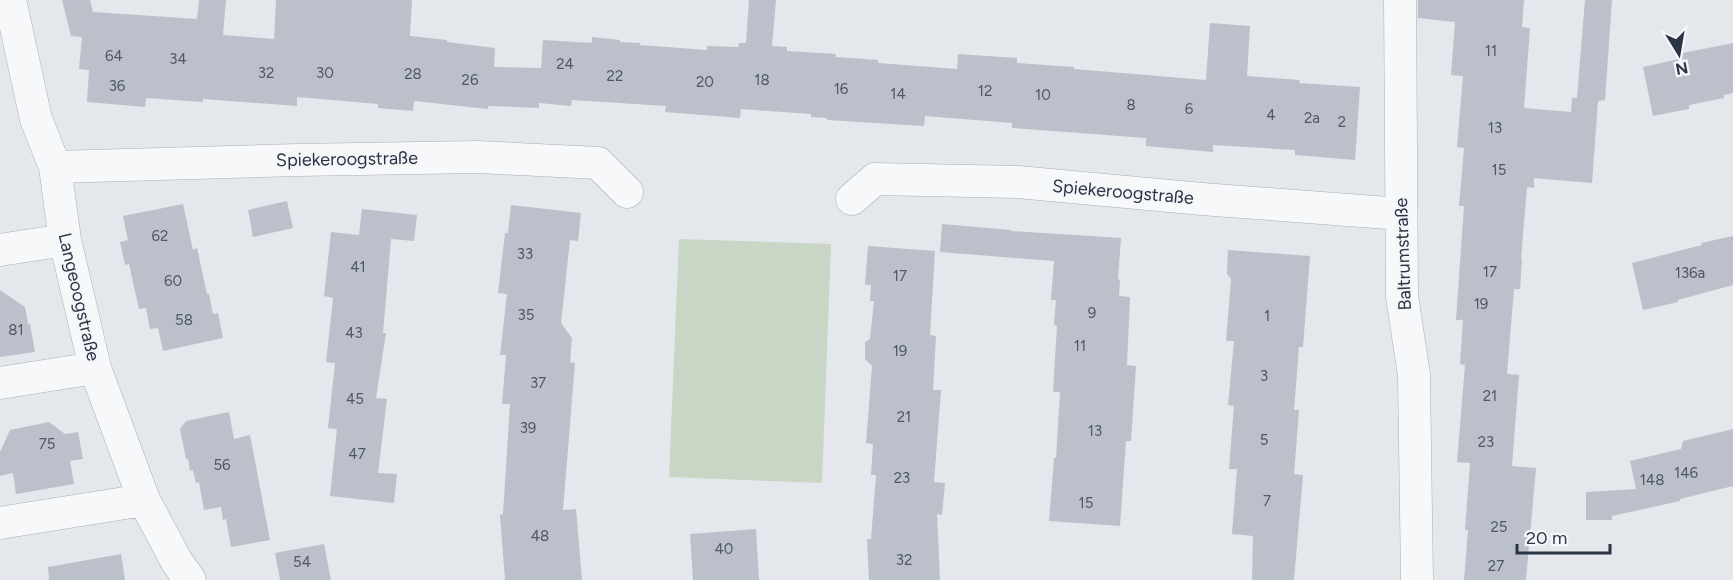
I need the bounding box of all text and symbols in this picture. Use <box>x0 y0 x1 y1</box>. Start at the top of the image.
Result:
north arrow <box>1649 24 1709 84</box>
house number: 11 <box>1485 42 1497 60</box>
house number: 64 <box>105 47 123 65</box>
house number: 34 <box>169 50 187 68</box>
house number: 24 <box>556 55 574 73</box>
text: N <box>1674 58 1690 79</box>
house number: 32 <box>258 64 274 82</box>
house number: 30 <box>316 64 334 82</box>
house number: 28 <box>404 65 422 83</box>
house number: 22 <box>607 67 623 85</box>
house number: 26 <box>462 71 479 89</box>
house number: 18 <box>754 71 770 89</box>
house number: 20 <box>696 73 714 91</box>
house number: 36 <box>109 77 126 95</box>
house number: 16 <box>834 80 849 98</box>
house number: 12 <box>978 82 992 100</box>
house number: 14 <box>890 85 906 103</box>
house number: 10 <box>1035 86 1051 104</box>
house number: 8 <box>1126 96 1136 114</box>
house number: 6 <box>1185 100 1194 118</box>
house number: 4 <box>1266 106 1276 124</box>
house number: 2a <box>1304 109 1320 127</box>
house number: 2 <box>1338 113 1346 131</box>
house number: 13 <box>1488 119 1502 137</box>
street label: Spiekeroogstraße <box>276 147 418 171</box>
house number: 15 <box>1492 161 1506 179</box>
street label: Spiekeroogstraße <box>1051 175 1195 209</box>
street label: Baltrumstraße <box>1390 197 1416 311</box>
house number: 62 <box>152 227 168 245</box>
street label: Langeoogstraße <box>54 231 104 363</box>
house number: 33 <box>517 245 533 263</box>
house number: 41 <box>350 258 366 276</box>
house number: 17 <box>1483 263 1497 281</box>
house number: 136a <box>1675 264 1705 282</box>
house number: 17 <box>893 267 907 285</box>
house number: 60 <box>164 272 182 290</box>
house number: 19 <box>1474 295 1488 313</box>
house number: 9 <box>1088 304 1096 322</box>
house number: 35 <box>518 306 534 324</box>
house number: 1 <box>1264 307 1270 325</box>
house number: 58 <box>175 311 193 329</box>
house number: 81 <box>8 321 24 339</box>
house number: 43 <box>345 324 363 342</box>
house number: 11 <box>1074 337 1086 355</box>
house number: 19 <box>893 342 907 360</box>
house number: 3 <box>1260 367 1268 385</box>
house number: 37 <box>530 374 546 392</box>
house number: 21 <box>1483 387 1497 405</box>
house number: 45 <box>346 390 364 408</box>
house number: 21 <box>897 408 911 426</box>
house number: 39 <box>520 419 536 437</box>
house number: 13 <box>1088 422 1102 440</box>
house number: 5 <box>1260 431 1268 449</box>
house number: 23 <box>1478 433 1494 451</box>
house number: 75 <box>39 435 55 453</box>
house number: 47 <box>348 445 366 463</box>
house number: 56 <box>213 456 231 474</box>
house number: 146 <box>1674 464 1699 482</box>
house number: 23 <box>894 469 910 487</box>
house number: 148 <box>1640 471 1664 489</box>
house number: 7 <box>1263 492 1271 510</box>
house number: 15 <box>1079 494 1093 512</box>
scale bar <box>1517 517 1610 555</box>
house number: 25 <box>1490 518 1508 536</box>
house number: 48 <box>531 527 549 545</box>
text: 20 m <box>1526 527 1567 549</box>
house number: 40 <box>715 540 733 558</box>
house number: 32 <box>896 551 912 569</box>
house number: 54 <box>293 553 311 571</box>
house number: 27 <box>1488 557 1504 575</box>

